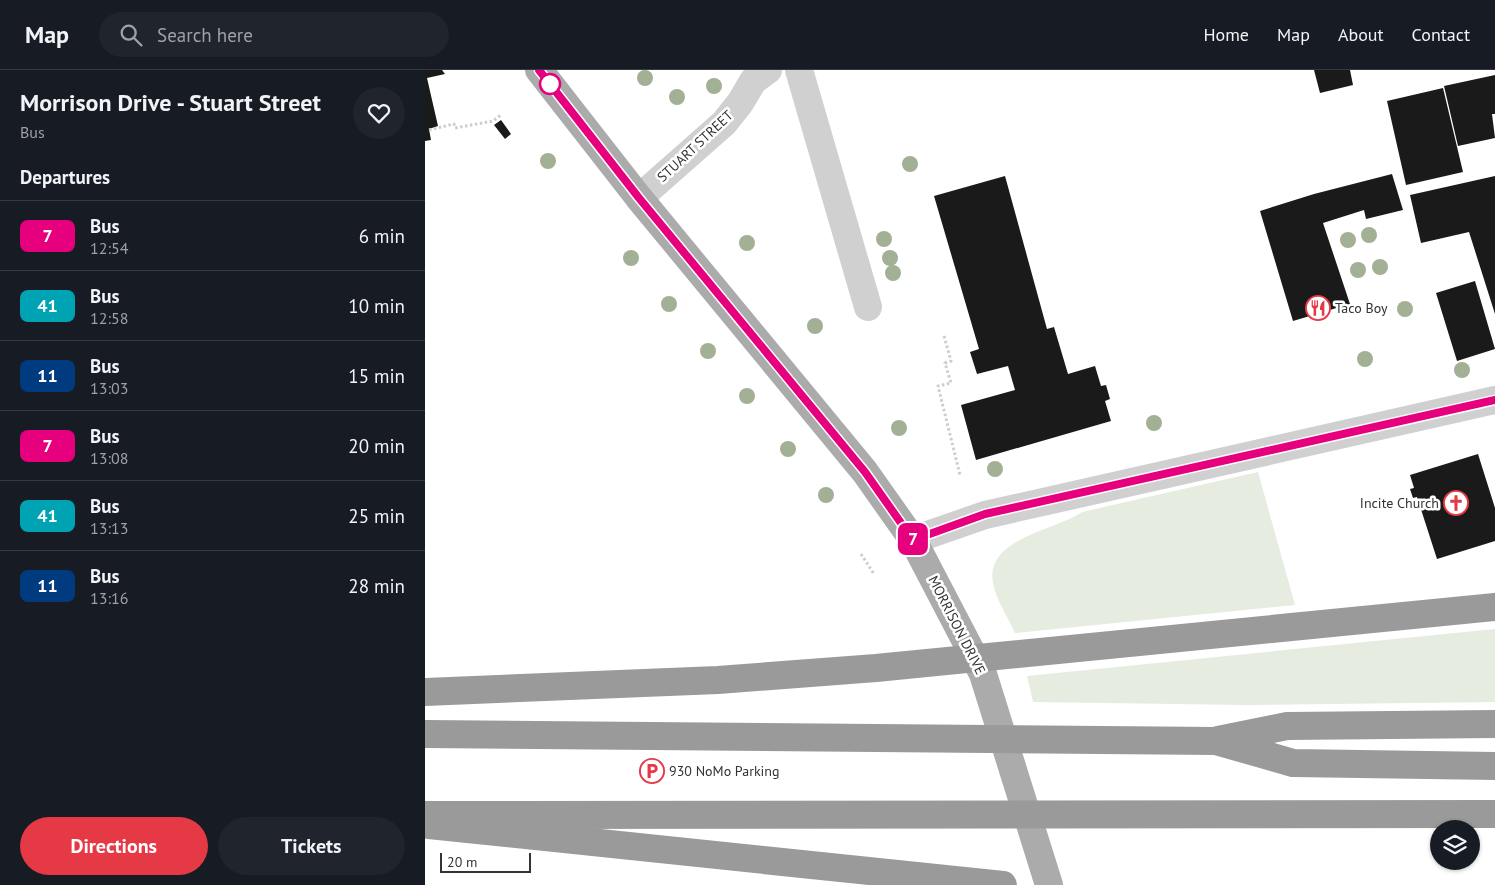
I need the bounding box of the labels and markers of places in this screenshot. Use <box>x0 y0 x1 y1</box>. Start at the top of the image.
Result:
unlabelled marker <box>539 73 561 95</box>
restaurant icon: Taco Boy <box>1305 295 1331 321</box>
place label: Taco Boy <box>1335 299 1388 317</box>
church icon: Incite Church <box>1443 490 1469 516</box>
place label: Incite Church <box>1360 494 1439 512</box>
parking icon: 930 NoMo Parking <box>639 758 665 784</box>
place label: 930 NoMo Parking <box>669 762 780 780</box>

